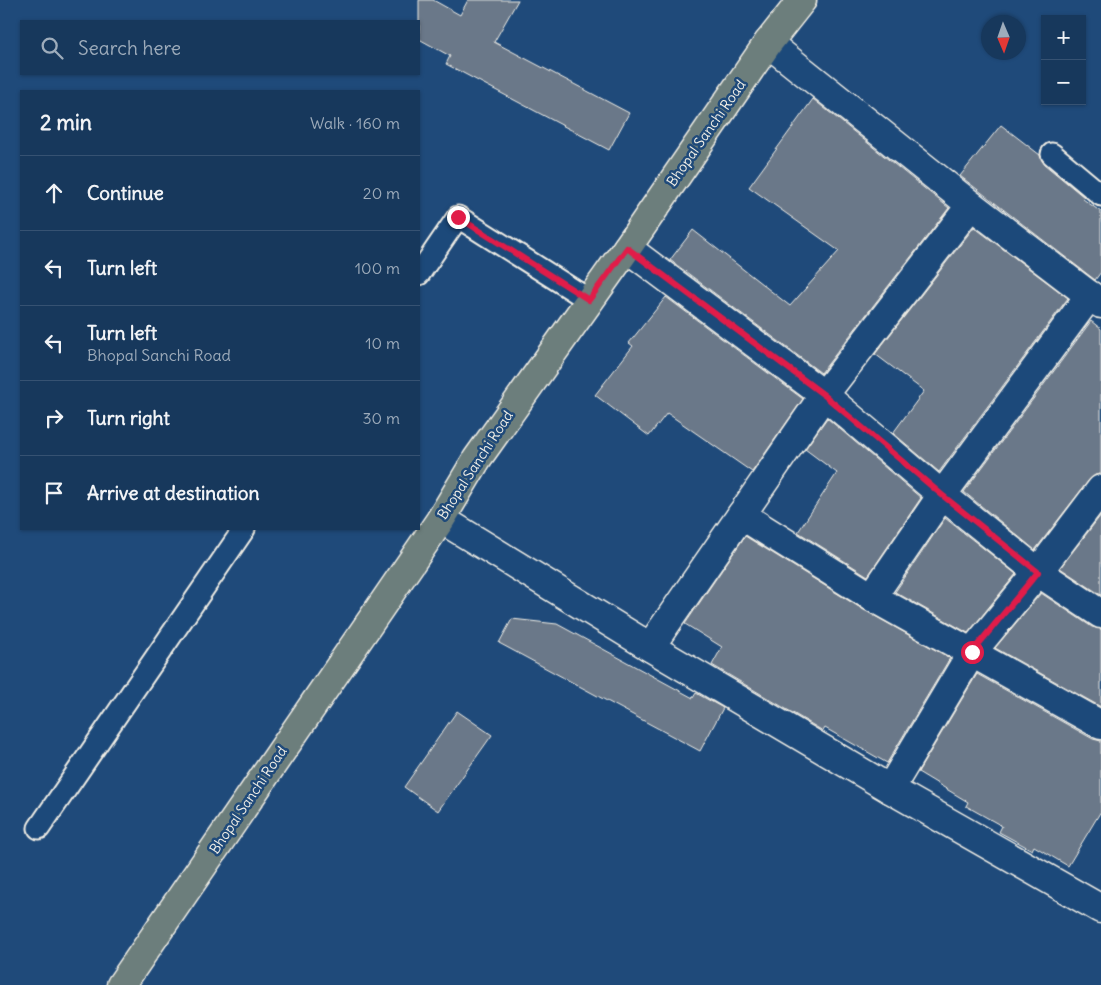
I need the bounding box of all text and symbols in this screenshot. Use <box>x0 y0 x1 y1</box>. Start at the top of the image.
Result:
north arrow <box>981 15 1026 60</box>
map controls <box>1041 15 1086 105</box>
button: + <box>1041 15 1086 60</box>
search box <box>20 20 420 75</box>
icon: search <box>38 34 66 62</box>
text: Search here <box>78 36 181 60</box>
button: − <box>1041 60 1086 105</box>
street label: Bhopal Sanchi Road <box>663 76 749 190</box>
text: 2 min <box>40 109 92 136</box>
text: Walk · 160 m <box>310 113 400 133</box>
icon: ahead <box>40 179 68 207</box>
text: Continue <box>87 181 164 205</box>
text: 20 m <box>363 183 400 203</box>
route end <box>447 206 470 229</box>
icon: left <box>40 254 68 282</box>
text: Turn left <box>87 256 157 280</box>
text: 100 m <box>355 258 400 278</box>
text: Turn left <box>87 321 157 345</box>
icon: left <box>40 329 68 357</box>
text: 10 m <box>365 333 400 353</box>
text: Bhopal Sanchi Road <box>87 345 231 365</box>
icon: right <box>40 404 68 432</box>
text: Turn right <box>87 406 170 430</box>
street label: Bhopal Sanchi Road <box>433 407 517 523</box>
text: 30 m <box>363 408 400 428</box>
icon: arrive <box>40 479 68 507</box>
text: Arrive at destination <box>87 481 260 505</box>
route start <box>961 641 984 664</box>
street label: Bhopal Sanchi Road <box>205 743 291 857</box>

